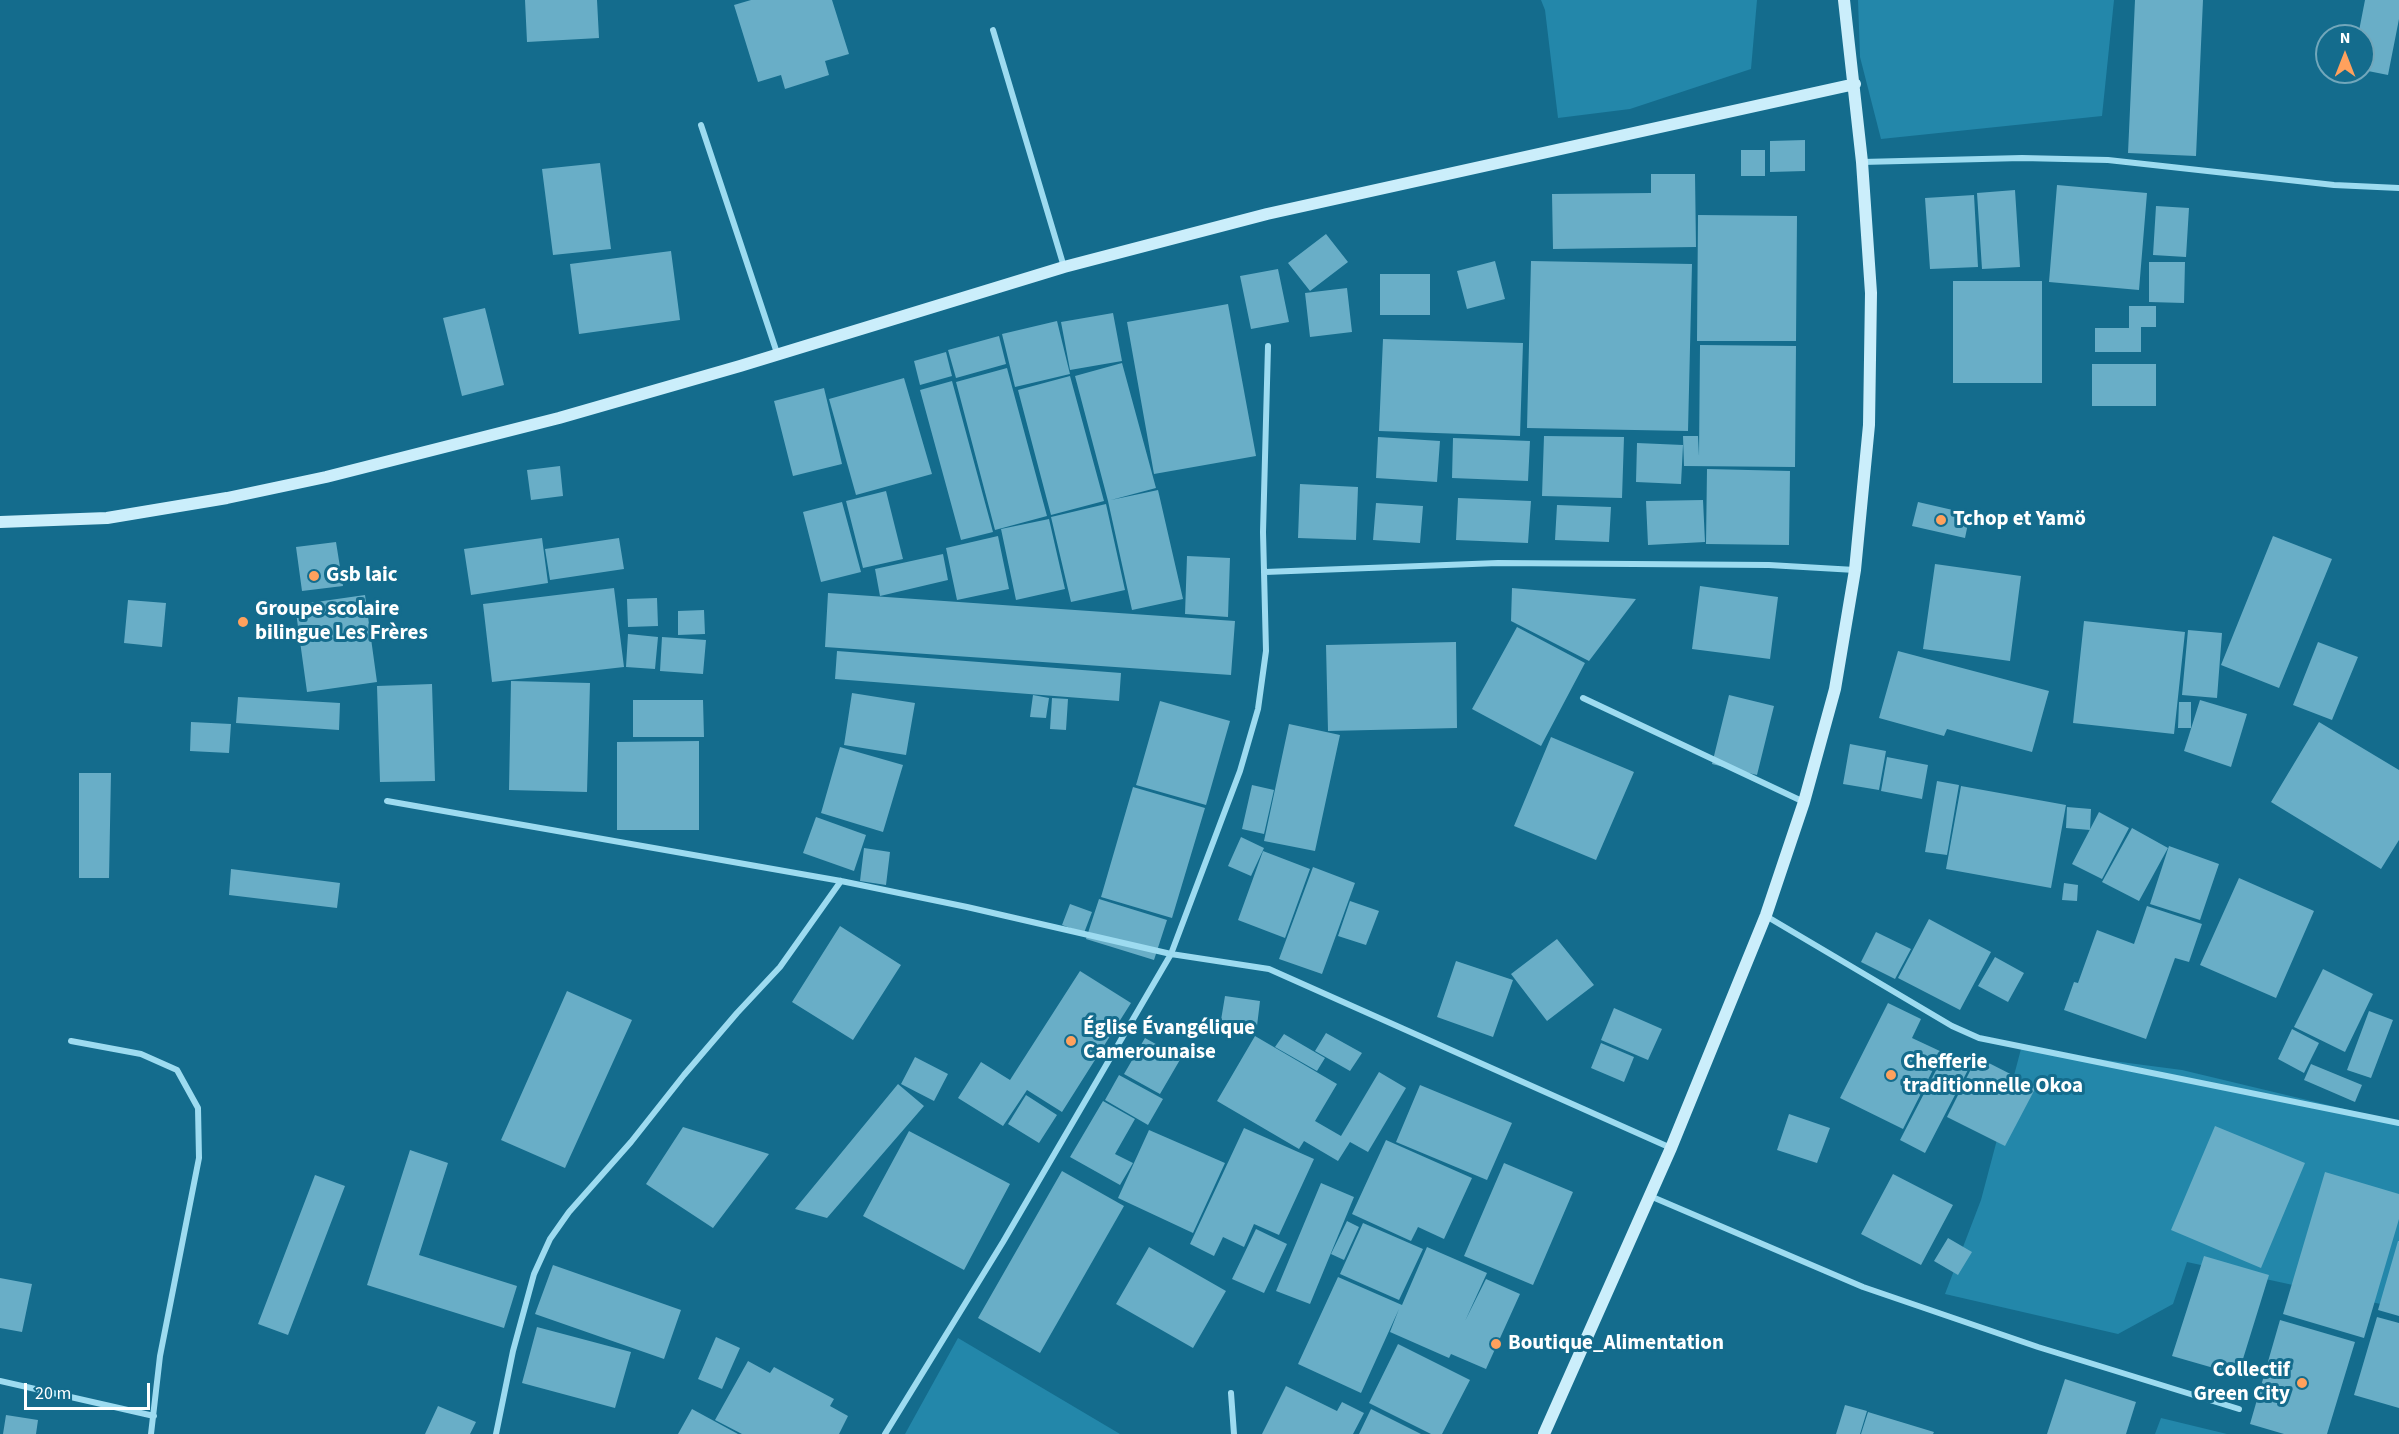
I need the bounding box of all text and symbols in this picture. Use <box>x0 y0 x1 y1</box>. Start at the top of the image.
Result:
north arrow <box>2315 24 2375 84</box>
text: N <box>2340 27 2350 49</box>
place label: Tchop et Yamö <box>1953 507 2086 533</box>
marker: Tchop et Yamö <box>1934 513 1948 527</box>
place label: Gsb laic <box>326 563 398 589</box>
marker: Gsb laic <box>307 569 321 583</box>
place label: Groupe scolaire bilingue Les Frères <box>255 597 428 647</box>
marker: Groupe scolaire bilingue Les Frères <box>236 615 250 629</box>
place label: Église Évangélique Camerounaise <box>1083 1016 1255 1066</box>
marker: Église Évangélique Camerounaise <box>1064 1034 1078 1048</box>
place label: Chefferie traditionnelle Okoa <box>1903 1050 2083 1100</box>
marker: Chefferie traditionnelle Okoa <box>1884 1068 1898 1082</box>
place label: Boutique_Alimentation <box>1508 1331 1724 1357</box>
marker: Boutique_Alimentation <box>1489 1337 1503 1351</box>
place label: Collectif Green City <box>2193 1358 2290 1408</box>
scale bar <box>27 1371 153 1409</box>
marker: Collectif Green City <box>2295 1376 2309 1390</box>
text: 20 m <box>35 1381 71 1406</box>

